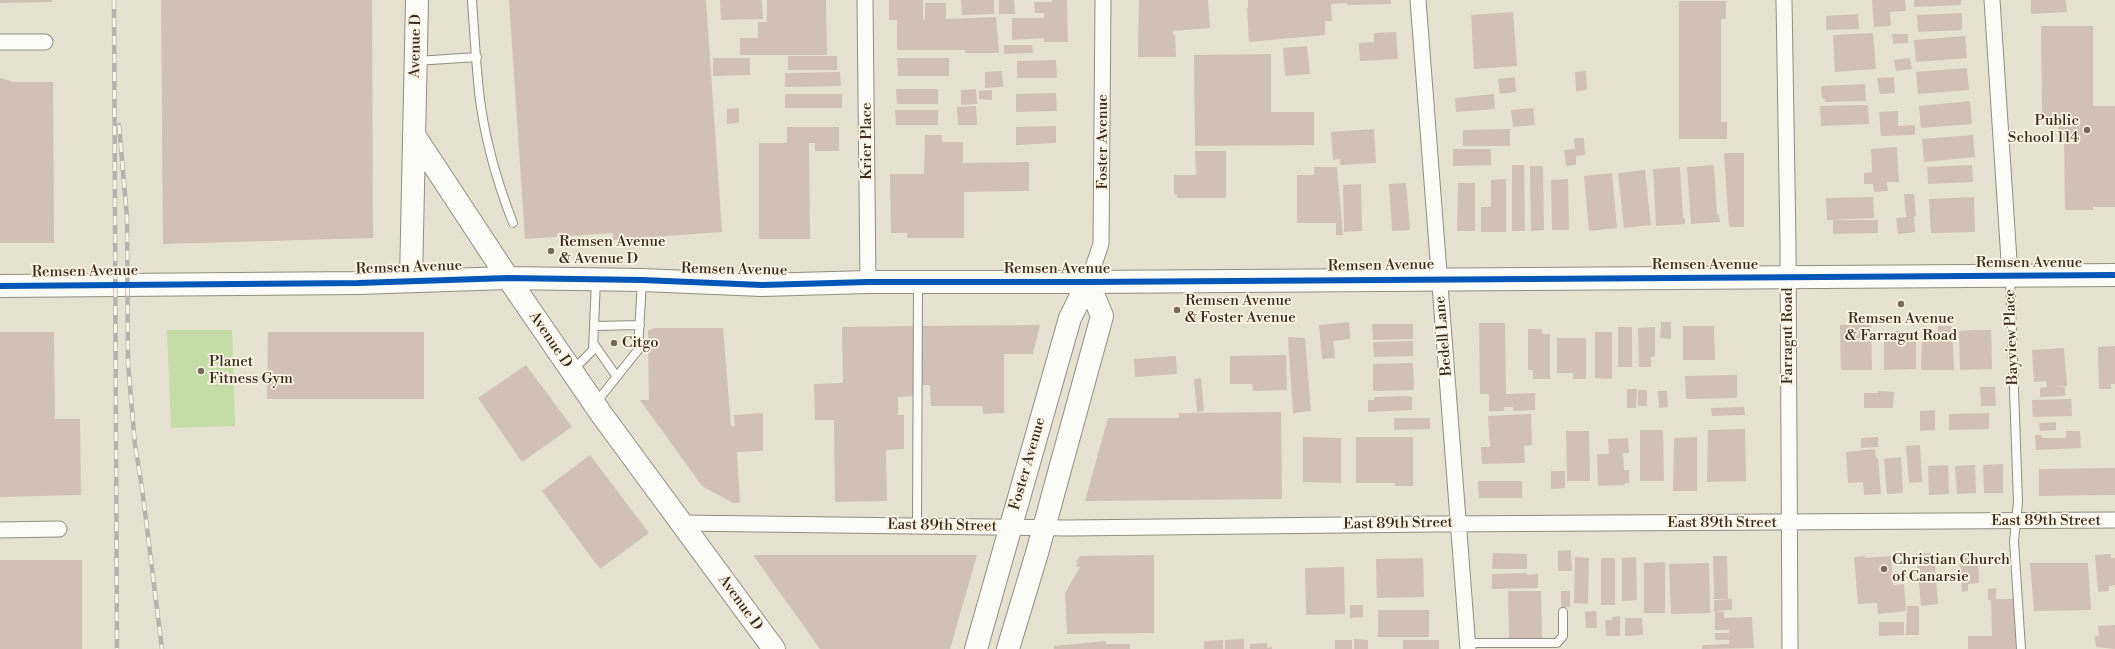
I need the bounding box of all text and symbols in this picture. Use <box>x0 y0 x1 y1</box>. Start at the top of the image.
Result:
street label: Avenue D <box>406 14 426 78</box>
street label: Foster Avenue <box>1094 94 1112 190</box>
street label: Krier Place <box>858 102 876 180</box>
place label: Public School 114 <box>2008 112 2079 147</box>
marker: Public School 114 <box>2082 125 2092 135</box>
place label: Remsen Avenue & Avenue D <box>559 233 666 268</box>
marker: Remsen Avenue & Avenue D <box>546 246 556 256</box>
street label: Remsen Avenue <box>1976 254 2082 272</box>
street label: Remsen Avenue <box>1328 256 1434 276</box>
street label: Remsen Avenue <box>1652 256 1758 274</box>
street label: Remsen Avenue <box>355 257 463 279</box>
street label: Remsen Avenue <box>681 260 787 280</box>
street label: Remsen Avenue <box>1004 260 1110 278</box>
street label: Remsen Avenue <box>32 262 138 282</box>
street label: Farragut Road <box>1779 288 1797 384</box>
street label: Bayview Place <box>2001 289 2023 385</box>
place label: Remsen Avenue & Foster Avenue <box>1185 292 1296 327</box>
street label: Bedell Lane <box>1432 295 1456 377</box>
marker: Remsen Avenue & Farragut Road <box>1896 299 1906 309</box>
marker: Remsen Avenue & Foster Avenue <box>1172 305 1182 315</box>
street label: Avenue D <box>525 308 575 372</box>
place label: Remsen Avenue & Farragut Road <box>1845 310 1957 345</box>
place label: Citgo <box>622 334 659 352</box>
marker: Citgo <box>609 338 619 348</box>
place label: Planet Fitness Gym <box>209 353 293 388</box>
marker: Planet Fitness Gym <box>196 366 206 376</box>
street label: Foster Avenue <box>1006 416 1050 512</box>
street label: East 89th Street <box>1991 512 2101 530</box>
street label: East 89th Street <box>1343 514 1453 534</box>
street label: East 89th Street <box>1667 514 1777 532</box>
street label: East 89th Street <box>887 516 997 536</box>
place label: Christian Church of Canarsie <box>1892 551 2010 586</box>
marker: Christian Church of Canarsie <box>1879 564 1889 574</box>
street label: Avenue D <box>714 572 766 634</box>

